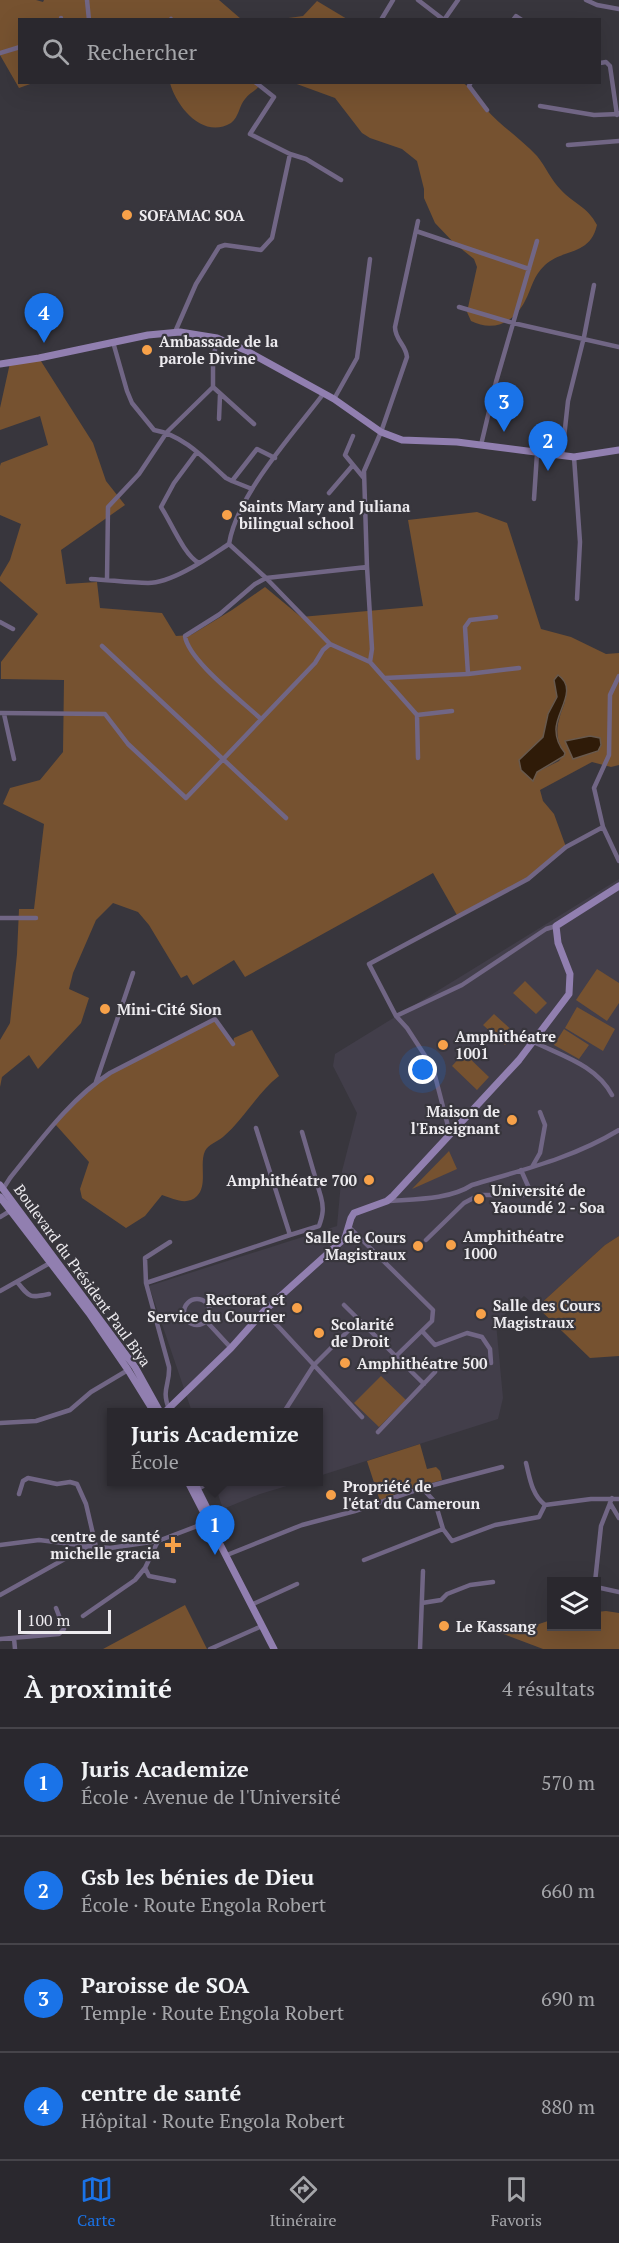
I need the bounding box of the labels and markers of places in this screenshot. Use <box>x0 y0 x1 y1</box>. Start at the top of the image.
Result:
place label: SOFAMAC SOA <box>139 205 245 225</box>
marker: SOFAMAC SOA <box>120 208 134 222</box>
pin: 4 <box>24 294 63 343</box>
place label: Ambassade de la parole Divine <box>159 331 279 368</box>
marker: Ambassade de la parole Divine <box>140 343 154 357</box>
pin: 3 <box>484 382 524 432</box>
pin: 2 <box>528 422 568 471</box>
place label: Saints Mary and Juliana bilingual school <box>238 496 411 533</box>
marker: Saints Mary and Juliana bilingual school <box>220 508 234 522</box>
place label: Mini-Cité Sion <box>117 999 222 1019</box>
marker: Mini-Cité Sion <box>98 1002 112 1016</box>
place label: Amphithéatre 1001 <box>455 1026 556 1063</box>
marker: Amphithéatre 1001 <box>436 1038 450 1052</box>
place label: Maison de l'Enseignant <box>411 1101 500 1138</box>
marker: Maison de l'Enseignant <box>505 1113 519 1127</box>
place label: Amphithéatre 700 <box>227 1170 358 1190</box>
marker: Amphithéatre 700 <box>362 1173 376 1187</box>
place label: Université de Yaoundé 2 - Soa <box>491 1180 605 1217</box>
marker: Université de Yaoundé 2 - Soa <box>472 1192 486 1206</box>
place label: Amphithéatre 1000 <box>463 1226 564 1263</box>
place label: Salle de Cours Magistraux <box>305 1227 407 1264</box>
marker: Amphithéatre 1000 <box>444 1238 458 1252</box>
marker: Salle de Cours Magistraux <box>411 1239 425 1253</box>
place label: Rectorat et Service du Courrier <box>147 1289 286 1326</box>
place label: Salle des Cours Magistraux <box>493 1295 601 1332</box>
marker: Rectorat et Service du Courrier <box>290 1301 304 1315</box>
marker: Salle des Cours Magistraux <box>474 1307 488 1321</box>
place label: Scolarité de Droit <box>331 1314 394 1351</box>
marker: Scolarité de Droit <box>312 1326 326 1340</box>
place label: Amphithéatre 500 <box>357 1353 488 1373</box>
marker: Amphithéatre 500 <box>338 1356 352 1370</box>
place label: Propriété de l'état du Cameroun <box>343 1476 481 1513</box>
marker: Propriété de l'état du Cameroun <box>324 1488 338 1502</box>
pin: 1 <box>196 1506 234 1555</box>
place label: centre de santé michelle gracia <box>50 1526 161 1563</box>
marker: centre de santé michelle gracia <box>164 1536 182 1554</box>
place label: Le Kassang <box>456 1616 536 1636</box>
marker: Le Kassang <box>437 1619 451 1633</box>

